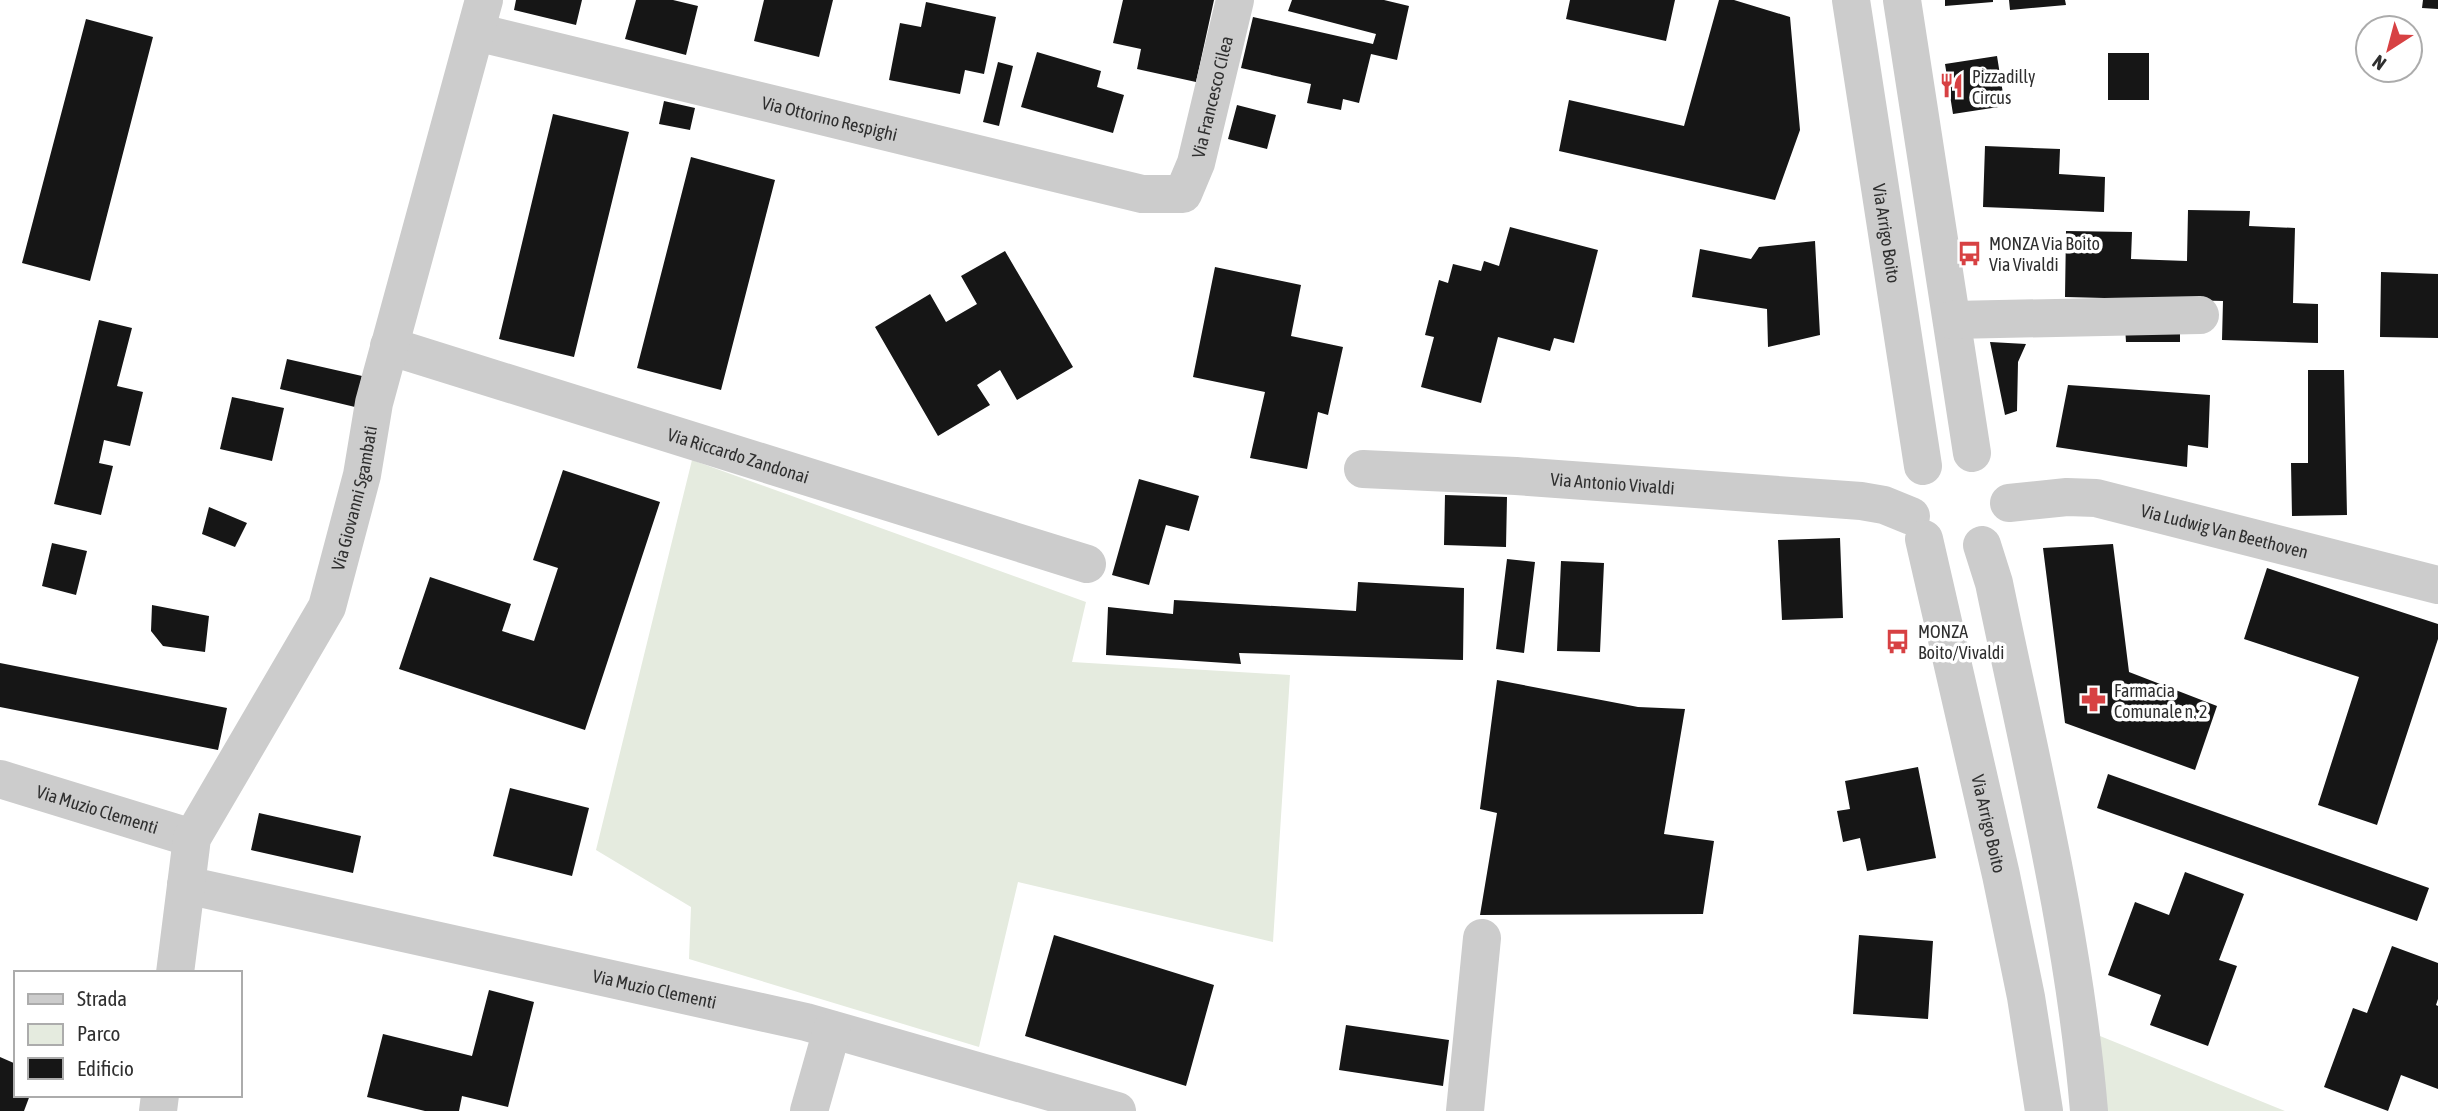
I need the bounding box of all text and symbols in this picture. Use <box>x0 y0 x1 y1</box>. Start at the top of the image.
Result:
north arrow <box>2354 14 2424 84</box>
street label: Via Francesco Cilea <box>1187 34 1237 160</box>
text: N <box>2368 51 2390 75</box>
place label: Pizzadilly Circus <box>1972 66 2035 108</box>
restaurant icon: Pizzadilly Circus <box>1938 72 1966 100</box>
street label: Via Ottorino Respighi <box>760 91 900 145</box>
street label: Via Arrigo Boito <box>1869 182 1905 284</box>
place label: MONZA Via Boito Via Vivaldi <box>1989 233 2100 275</box>
bus stop icon: MONZA Via Boito Via Vivaldi <box>1955 239 1983 267</box>
street label: Via Riccardo Zandonai <box>665 423 812 487</box>
street label: Via Giovanni Sgambati <box>327 424 381 573</box>
street label: Via Antonio Vivaldi <box>1550 468 1675 498</box>
street label: Via Ludwig Van Beethoven <box>2139 499 2311 562</box>
place label: MONZA Boito/Vivaldi <box>1918 621 2005 663</box>
bus stop icon: MONZA Boito/Vivaldi <box>1884 627 1912 655</box>
place label: Farmacia Comunale n. 2 <box>2114 680 2207 722</box>
pharmacy icon: Farmacia Comunale n. 2 <box>2080 686 2108 714</box>
street label: Via Arrigo Boito <box>1968 772 2011 875</box>
street label: Via Muzio Clementi <box>34 780 161 838</box>
street label: Via Muzio Clementi <box>591 965 719 1012</box>
legend <box>14 971 242 1097</box>
text: Strada <box>77 986 127 1010</box>
text: Parco <box>77 1021 120 1045</box>
text: Edificio <box>77 1056 134 1080</box>

